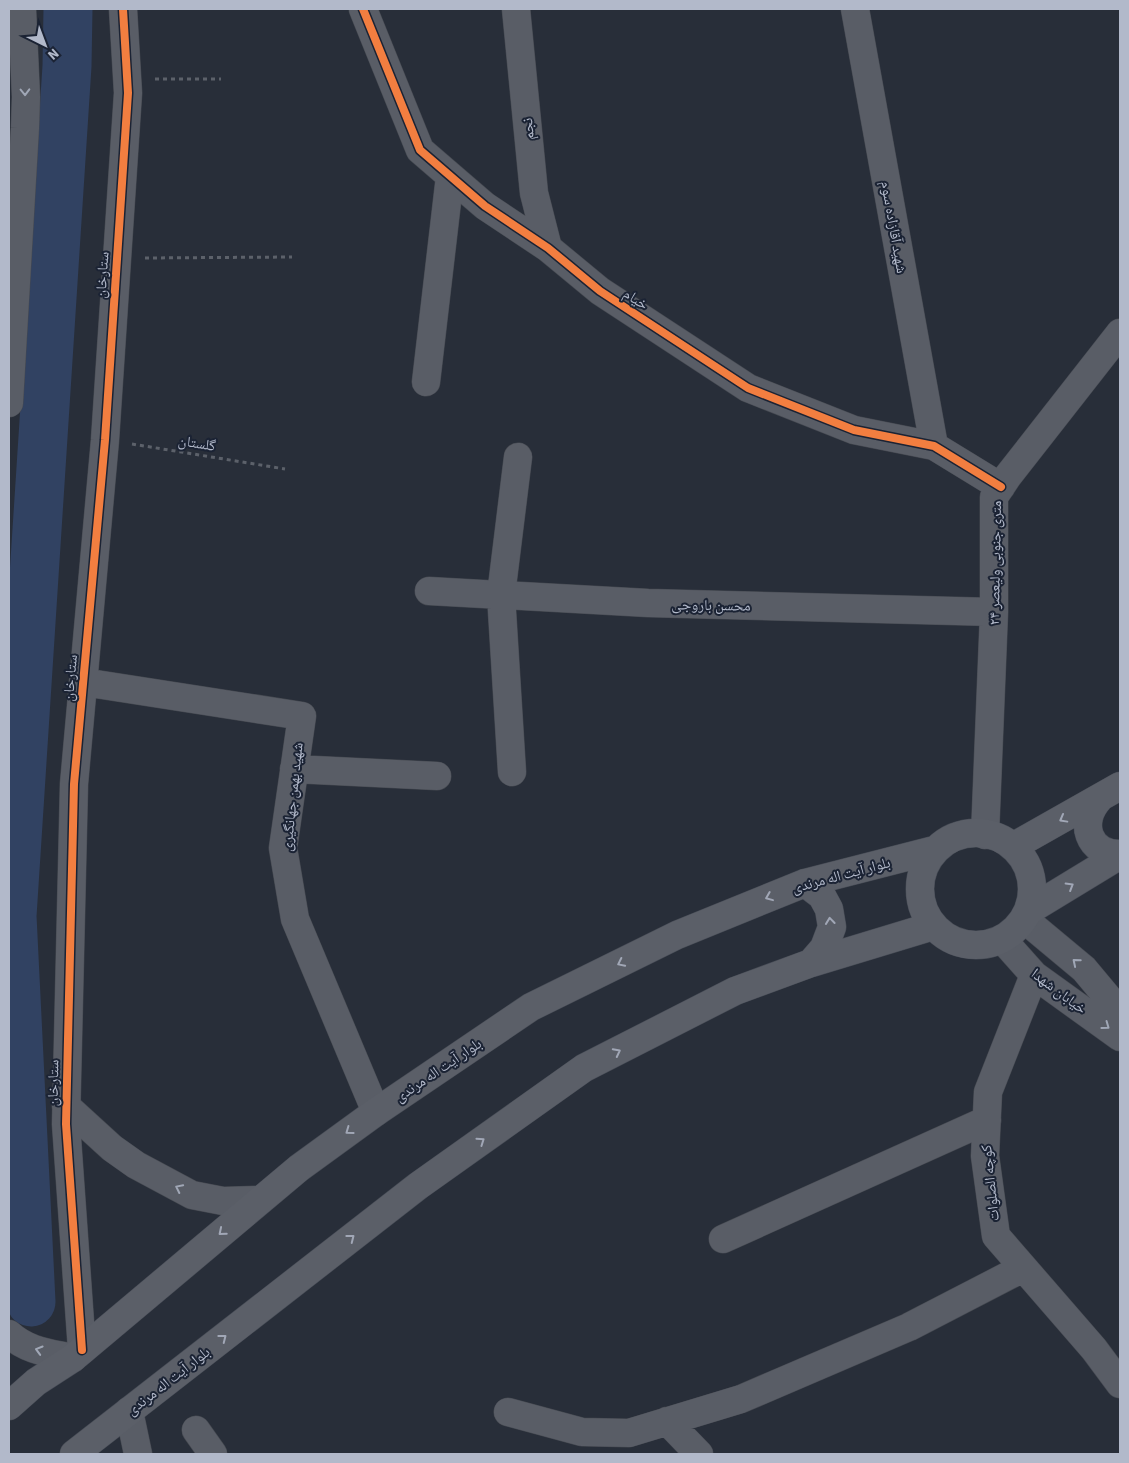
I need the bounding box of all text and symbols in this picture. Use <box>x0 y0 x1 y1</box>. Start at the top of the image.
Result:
north arrow <box>20 20 70 70</box>
text: N <box>43 43 63 64</box>
one-way arrow <box>20 89 30 97</box>
street label: نجم <box>517 117 540 141</box>
street label: شهید آقازاده سوم <box>875 179 912 275</box>
street label: ستارخان <box>90 251 115 299</box>
street label: خیام <box>619 284 653 316</box>
street label: گلستان <box>177 430 218 457</box>
street label: ۲۴ متری جنوبی ولیعصر <box>984 500 1007 626</box>
street label: محسن باروجی <box>671 594 751 617</box>
street label: ستارخان <box>58 654 83 702</box>
street label: شهید بهمن جهانگیری <box>276 741 309 853</box>
one-way arrow <box>1059 813 1068 823</box>
street label: بلوار آیت اله مرندی <box>790 852 893 899</box>
one-way arrow <box>1064 882 1073 892</box>
one-way arrow <box>765 891 774 901</box>
one-way arrow <box>825 916 836 924</box>
one-way arrow <box>617 956 626 966</box>
one-way arrow <box>1073 959 1082 968</box>
street label: خیابان شهدا <box>1027 964 1091 1020</box>
one-way arrow <box>1100 1021 1109 1029</box>
street label: بلوار آیت اله مرندی <box>391 1033 486 1107</box>
one-way arrow <box>612 1048 621 1058</box>
street label: ستارخان <box>43 1059 64 1107</box>
one-way arrow <box>346 1125 355 1134</box>
one-way arrow <box>475 1138 485 1147</box>
street label: کوچه الصلوات <box>976 1144 1005 1222</box>
one-way arrow <box>175 1184 184 1194</box>
one-way arrow <box>219 1226 228 1235</box>
one-way arrow <box>345 1235 355 1244</box>
one-way arrow <box>217 1335 227 1344</box>
street label: بلوار آیت اله مرندی <box>122 1342 215 1421</box>
one-way arrow <box>35 1346 44 1356</box>

